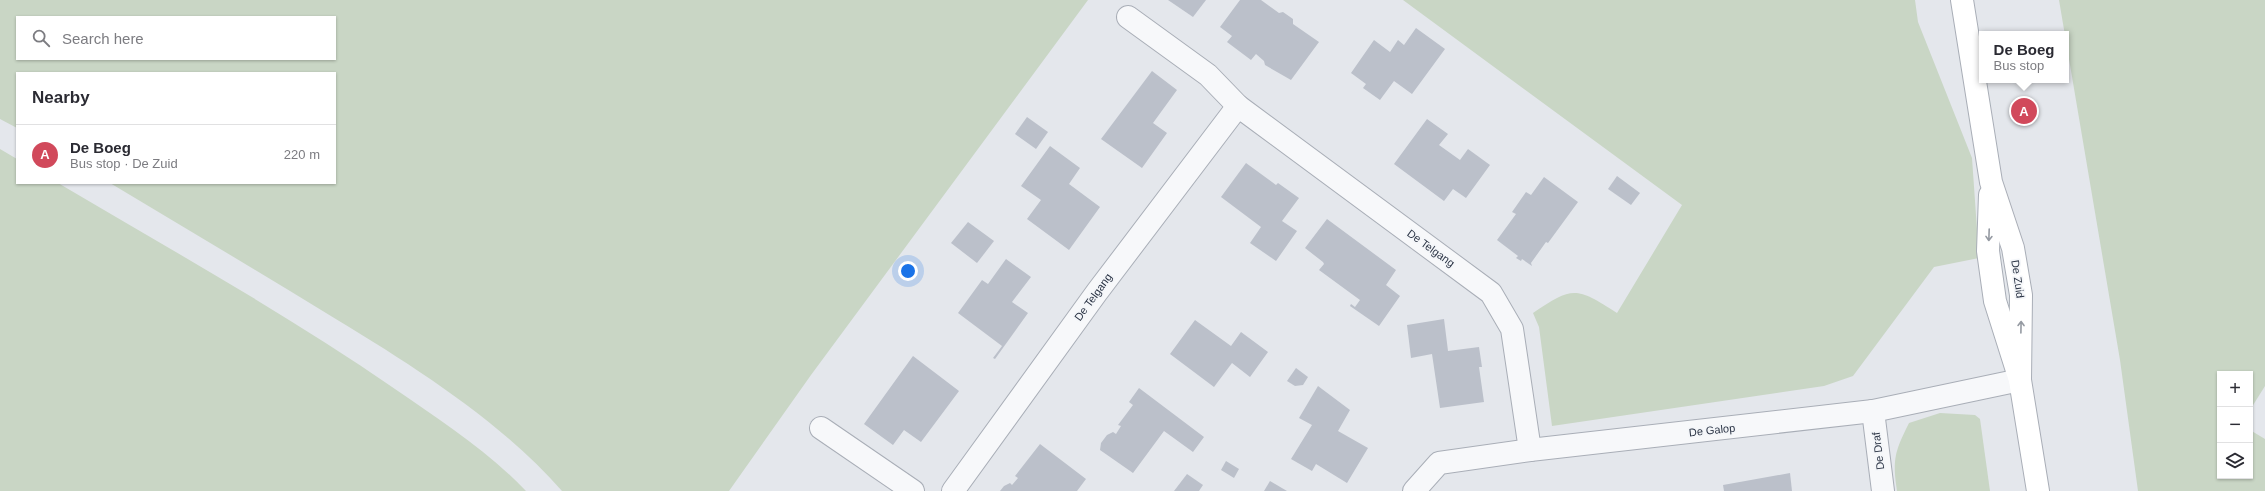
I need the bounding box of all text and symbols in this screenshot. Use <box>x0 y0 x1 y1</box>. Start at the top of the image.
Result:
search box <box>16 16 336 60</box>
icon: search <box>30 27 52 49</box>
text: Search here <box>62 30 144 47</box>
popup <box>1979 31 2069 83</box>
text: De Boeg <box>1994 41 2054 58</box>
text: Bus stop <box>1994 58 2044 73</box>
text: Nearby <box>32 88 90 107</box>
pin: A <box>2011 96 2037 126</box>
text: De Boeg <box>70 139 131 156</box>
text: A <box>40 147 50 162</box>
text: 220 m <box>284 147 320 162</box>
text: Bus stop · De Zuid <box>70 156 178 171</box>
street label: De Telgang <box>1405 227 1457 269</box>
one-way arrow <box>1985 228 1993 241</box>
street label: De Zuid <box>2009 259 2027 299</box>
your location <box>898 261 918 281</box>
street label: De Telgang <box>1072 271 1114 323</box>
one-way arrow <box>2017 321 2025 334</box>
map controls <box>2217 371 2253 479</box>
button: + <box>2217 371 2253 407</box>
button: − <box>2217 407 2253 443</box>
street label: De Galop <box>1688 422 1736 438</box>
street label: De Draf <box>1870 431 1886 471</box>
button: layers <box>2217 443 2253 479</box>

